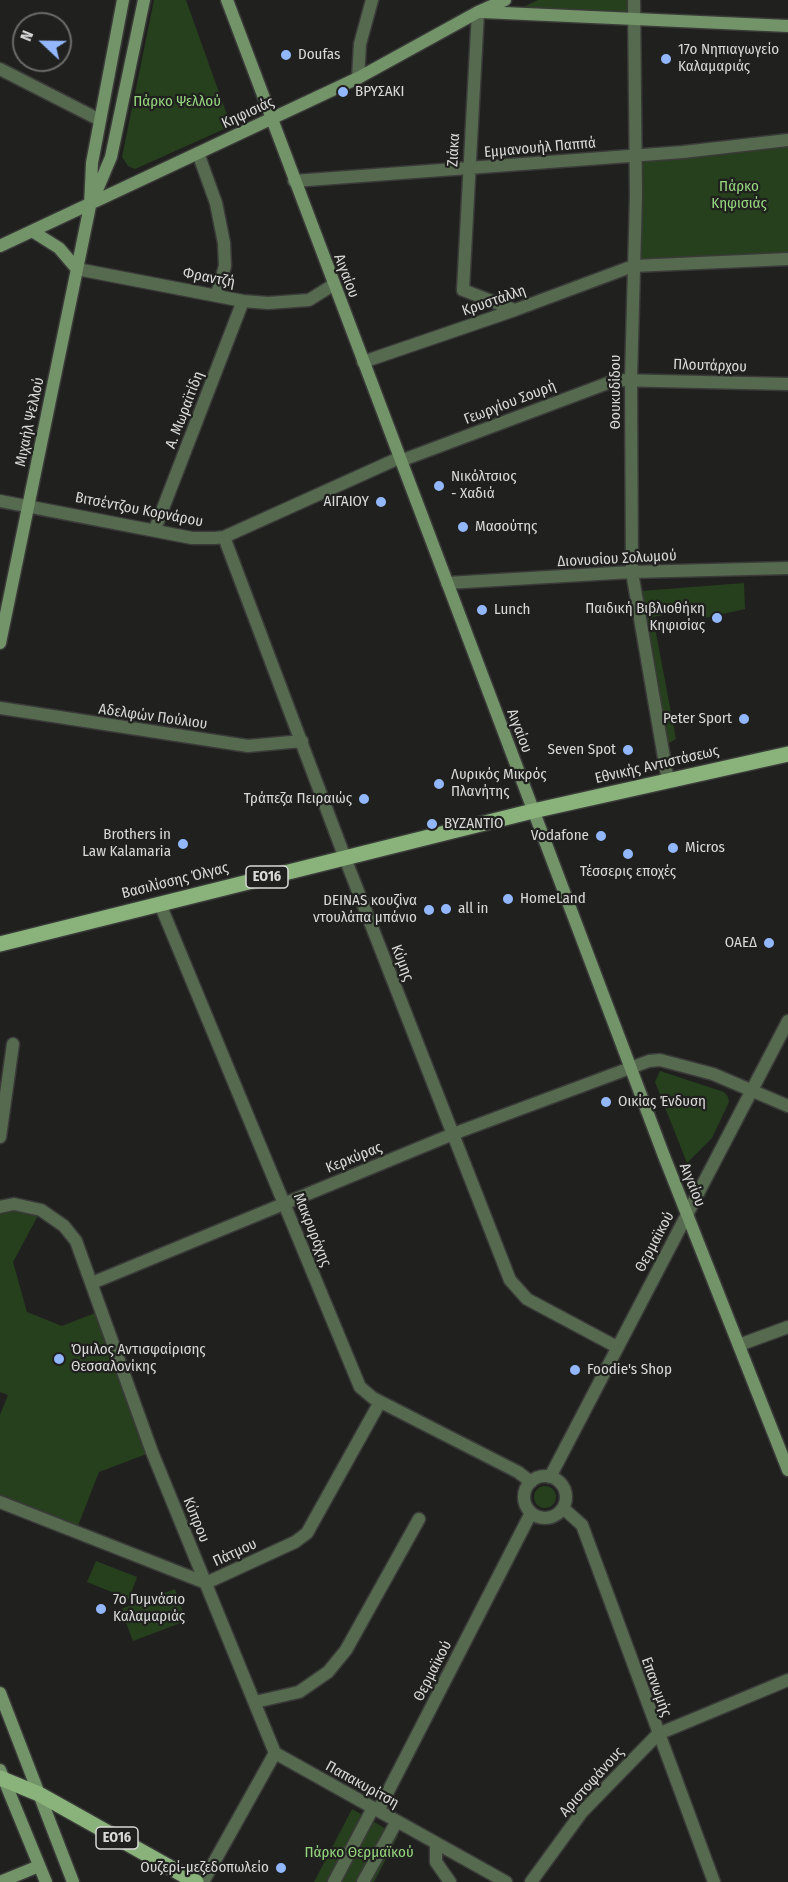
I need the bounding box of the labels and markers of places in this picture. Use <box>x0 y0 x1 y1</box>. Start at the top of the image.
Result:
place label: 17ο Νηπιαγωγείο Καλαμαριάς <box>678 41 779 76</box>
place label: Doufas <box>298 46 340 64</box>
marker: Doufas <box>279 48 293 62</box>
marker: 17ο Νηπιαγωγείο Καλαμαριάς <box>659 52 673 66</box>
place label: ΒΡΥΣΑΚΙ <box>355 83 404 101</box>
marker: ΒΡΥΣΑΚΙ <box>336 85 350 99</box>
place label: Νικόλτσιος - Χαδιά <box>451 468 517 503</box>
marker: Νικόλτσιος - Χαδιά <box>432 479 446 493</box>
place label: ΑΙΓΑΙΟΥ <box>324 493 369 511</box>
marker: ΑΙΓΑΙΟΥ <box>374 495 388 509</box>
place label: Μασούτης <box>475 518 537 536</box>
marker: Μασούτης <box>456 520 470 534</box>
place label: Παιδική Βιβλιοθήκη Κηφισίας <box>585 600 705 635</box>
place label: Lunch <box>494 601 530 619</box>
marker: Lunch <box>475 603 489 617</box>
marker: Παιδική Βιβλιοθήκη Κηφισίας <box>710 611 724 625</box>
place label: Peter Sport <box>663 710 732 728</box>
marker: Peter Sport <box>737 712 751 726</box>
place label: Seven Spot <box>548 741 616 759</box>
marker: Seven Spot <box>621 743 635 757</box>
place label: Λυρικός Μικρός Πλανήτης <box>451 766 547 801</box>
marker: Λυρικός Μικρός Πλανήτης <box>432 777 446 791</box>
place label: Τράπεζα Πειραιώς <box>244 790 352 808</box>
marker: Τράπεζα Πειραιώς <box>357 792 371 806</box>
place label: ΒΥΖΑΝΤΙΟ <box>444 815 503 833</box>
marker: ΒΥΖΑΝΤΙΟ <box>425 817 439 831</box>
place label: Brothers in Law Kalamaria <box>82 826 171 861</box>
place label: Vodafone <box>531 827 589 845</box>
marker: Vodafone <box>594 829 608 843</box>
marker: Brothers in Law Kalamaria <box>176 837 190 851</box>
place label: Micros <box>685 839 725 857</box>
marker: Micros <box>666 841 680 855</box>
marker: Τέσσερις εποχές <box>621 847 635 861</box>
place label: Τέσσερις εποχές <box>580 863 676 881</box>
place label: HomeLand <box>520 890 586 908</box>
place label: DEINAS κουζίνα ντουλάπα μπάνιο <box>313 892 417 927</box>
marker: HomeLand <box>501 892 515 906</box>
place label: all in <box>458 900 488 918</box>
marker: all in <box>439 902 453 916</box>
marker: DEINAS κουζίνα ντουλάπα μπάνιο <box>422 903 436 917</box>
place label: ΟΑΕΔ <box>725 934 757 952</box>
marker: ΟΑΕΔ <box>762 936 776 950</box>
place label: Οικίας Ένδυση <box>618 1093 706 1111</box>
marker: Οικίας Ένδυση <box>599 1095 613 1109</box>
place label: Όμιλος Αντισφαίρισης Θεσσαλονίκης <box>71 1341 206 1376</box>
marker: Όμιλος Αντισφαίρισης Θεσσαλονίκης <box>52 1352 66 1366</box>
place label: Foodie's Shop <box>587 1361 672 1379</box>
marker: Foodie's Shop <box>568 1363 582 1377</box>
place label: 7ο Γυμνάσιο Καλαμαριάς <box>113 1591 185 1626</box>
marker: 7ο Γυμνάσιο Καλαμαριάς <box>94 1602 108 1616</box>
place label: Ουζερί-μεζεδοπωλείο <box>140 1859 269 1877</box>
marker: Ουζερί-μεζεδοπωλείο <box>274 1861 288 1875</box>

